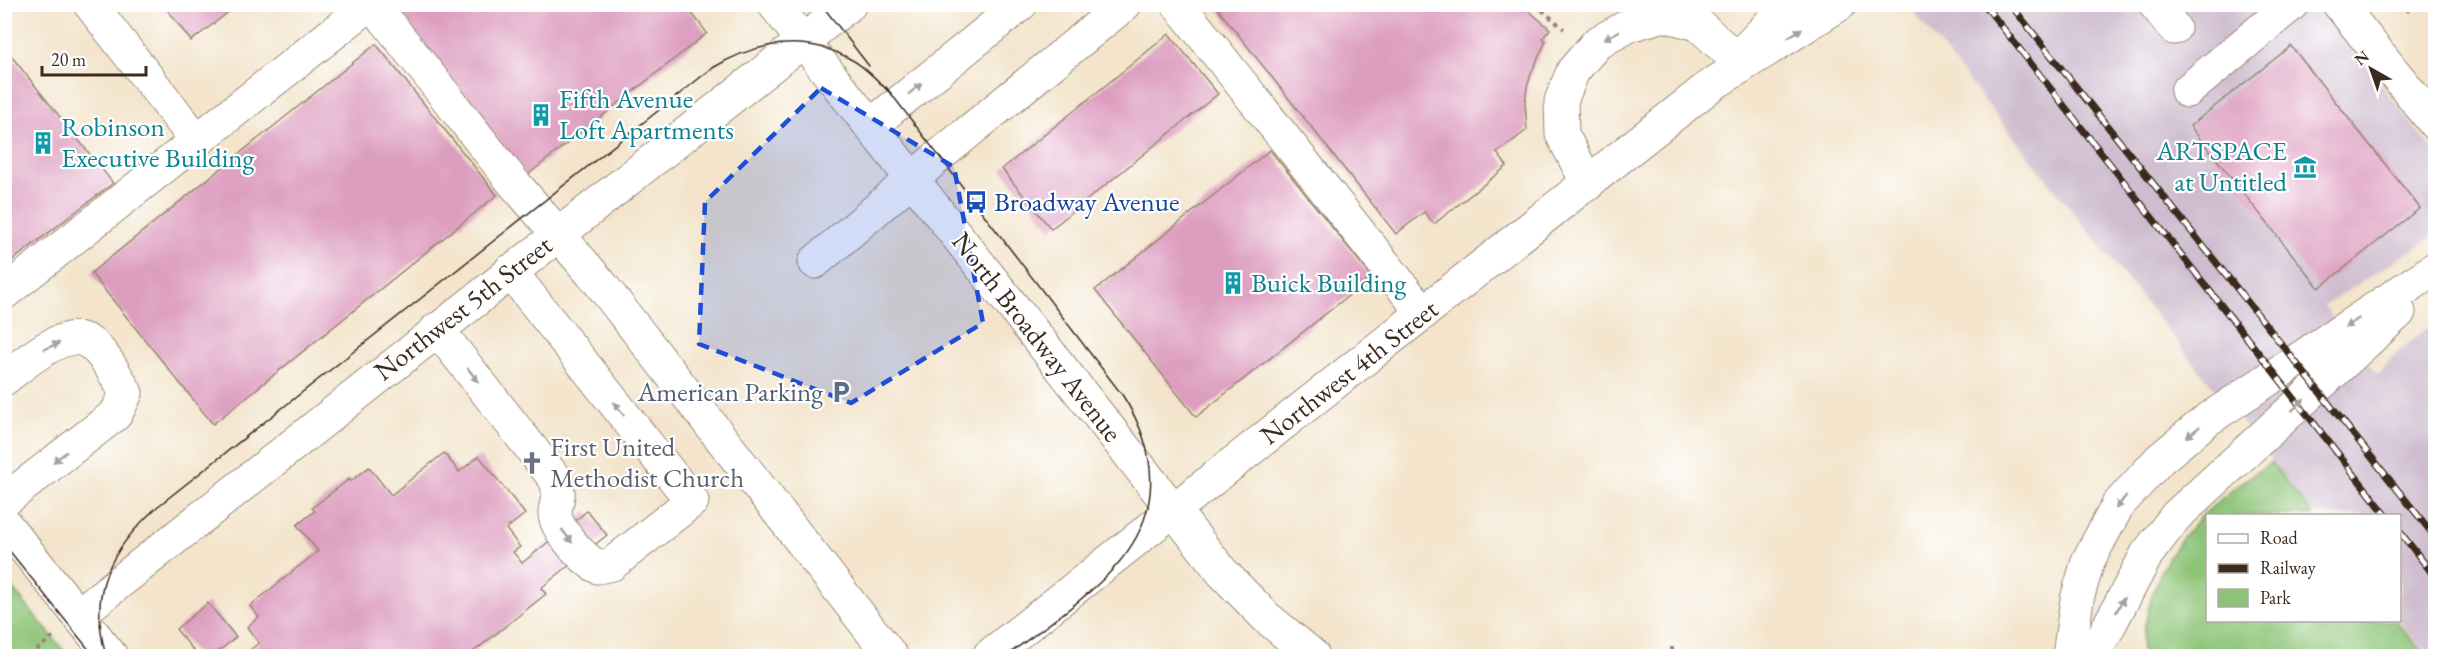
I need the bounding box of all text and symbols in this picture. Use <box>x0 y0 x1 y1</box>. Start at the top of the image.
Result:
one-way arrow <box>1787 28 1803 39</box>
one-way arrow <box>1604 30 1621 40</box>
scale bar <box>42 39 146 77</box>
north arrow <box>2341 39 2401 99</box>
text: N <box>2350 46 2373 70</box>
text: 20 m <box>51 48 86 71</box>
place label: Fifth Avenue Loft Apartments <box>559 81 734 147</box>
one-way arrow <box>907 82 923 95</box>
building icon: Fifth Avenue Loft Apartments <box>528 102 554 128</box>
place label: Robinson Executive Building <box>61 109 255 175</box>
building icon: Robinson Executive Building <box>30 130 56 156</box>
place label: ARTSPACE at Untitled <box>2155 133 2287 199</box>
museum icon: ARTSPACE at Untitled <box>2292 154 2318 180</box>
place label: Broadway Avenue <box>994 184 1179 219</box>
bus stop icon: Broadway Avenue <box>963 189 989 215</box>
street label: North Broadway Avenue <box>944 225 1130 449</box>
street label: Northwest 5th Street <box>367 227 559 388</box>
place label: Buick Building <box>1251 265 1406 300</box>
building icon: Buick Building <box>1220 270 1246 296</box>
street label: Northwest 4th Street <box>1253 291 1445 452</box>
one-way arrow <box>2344 318 2360 329</box>
one-way arrow <box>43 341 61 351</box>
one-way arrow <box>467 367 480 383</box>
place label: American Parking <box>637 374 823 409</box>
parking icon: American Parking <box>828 379 854 405</box>
one-way arrow <box>2291 398 2306 412</box>
one-way arrow <box>613 401 625 416</box>
one-way arrow <box>2185 425 2200 438</box>
place label: First United Methodist Church <box>550 429 744 495</box>
one-way arrow <box>53 450 68 462</box>
church icon: First United Methodist Church <box>519 450 545 476</box>
one-way arrow <box>2115 494 2128 510</box>
legend <box>2206 514 2401 622</box>
text: Road <box>2260 526 2299 549</box>
one-way arrow <box>561 528 574 544</box>
text: Railway <box>2260 556 2316 579</box>
text: Park <box>2260 586 2291 609</box>
one-way arrow <box>2115 596 2125 613</box>

